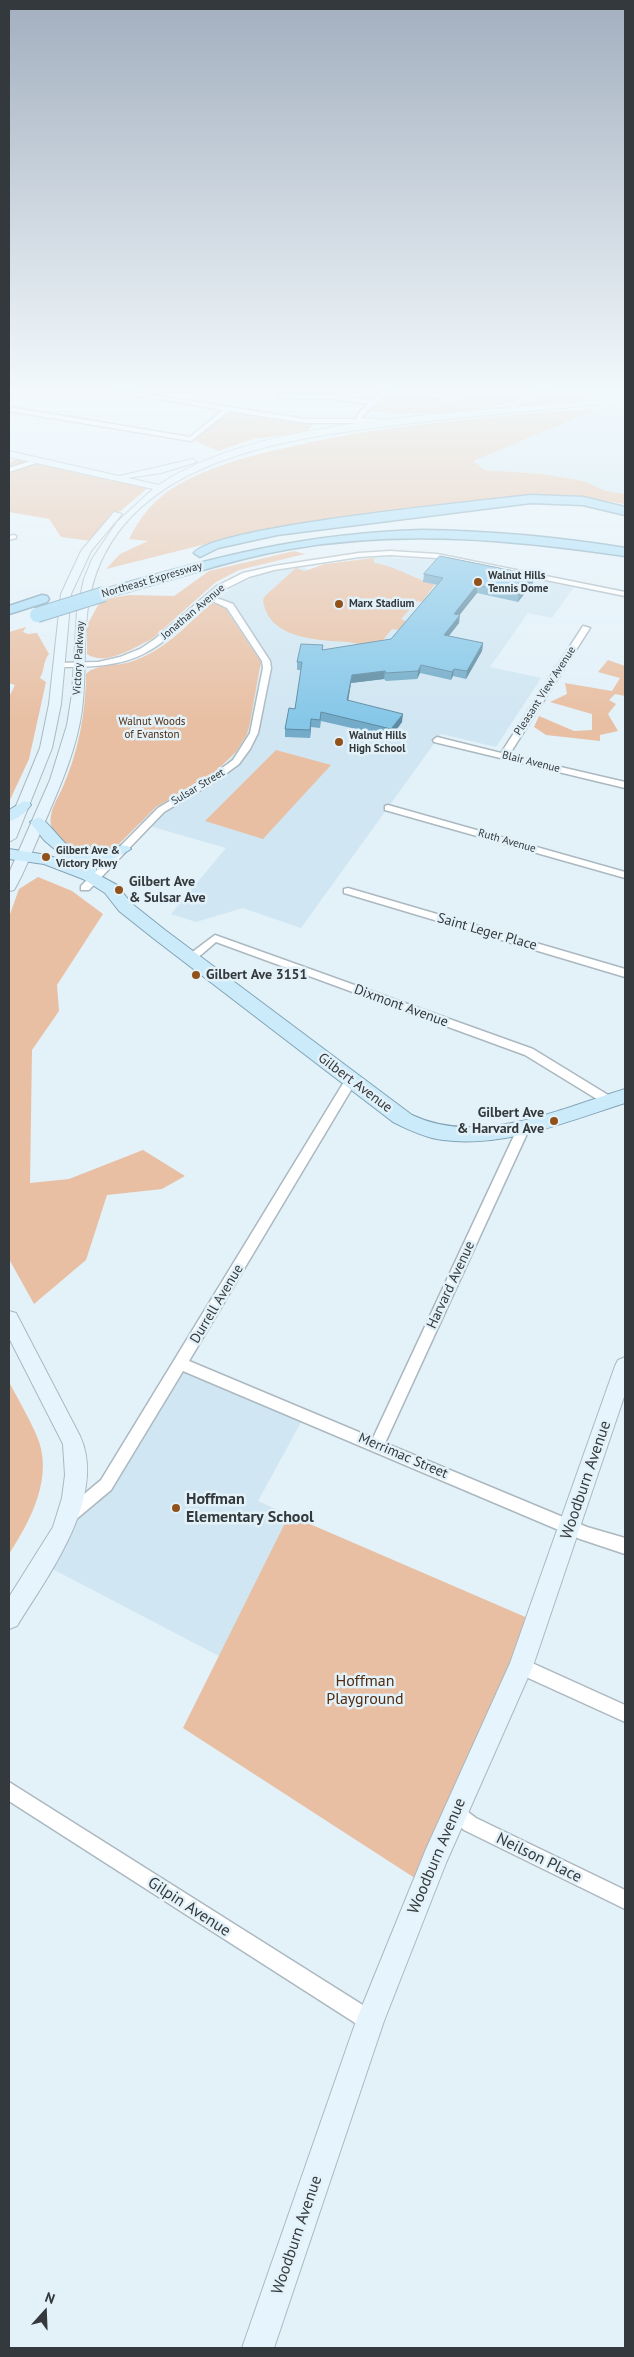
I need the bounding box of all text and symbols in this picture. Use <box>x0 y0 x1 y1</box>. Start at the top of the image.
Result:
street label: Northeast Expressway <box>100 559 204 601</box>
place label: Walnut Hills Tennis Dome <box>488 569 548 595</box>
marker: Walnut Hills Tennis Dome <box>472 576 484 588</box>
street label: Jonathan Avenue <box>158 582 228 642</box>
place label: Marx Stadium <box>349 597 414 611</box>
marker: Marx Stadium <box>333 598 345 610</box>
street label: Victory Parkway <box>70 621 88 695</box>
street label: Pleasant View Avenue <box>511 644 579 738</box>
park label: Walnut Woods of Evanston <box>119 715 185 741</box>
place label: Walnut Hills High School <box>349 729 406 755</box>
marker: Walnut Hills High School <box>333 736 345 748</box>
street label: Blair Avenue <box>501 748 561 776</box>
street label: Sulsar Street <box>169 766 227 808</box>
street label: Ruth Avenue <box>477 826 537 856</box>
place label: Gilbert Ave & Victory Pkwy <box>56 844 120 870</box>
marker: Gilbert Ave & Victory Pkwy <box>40 851 52 863</box>
place label: Gilbert Ave & Sulsar Ave <box>129 874 206 906</box>
marker: Gilbert Ave & Sulsar Ave <box>113 884 125 896</box>
street label: Saint Leger Place <box>435 910 539 954</box>
place label: Gilbert Ave 3151 <box>206 967 307 983</box>
marker: Gilbert Ave 3151 <box>190 969 202 981</box>
street label: Dixmont Avenue <box>352 981 450 1031</box>
street label: Gilbert Avenue <box>315 1050 395 1116</box>
place label: Gilbert Ave & Harvard Ave <box>457 1105 544 1138</box>
marker: Gilbert Ave & Harvard Ave <box>548 1115 560 1127</box>
street label: Harvard Avenue <box>423 1239 479 1331</box>
street label: Durrell Avenue <box>187 1262 247 1346</box>
street label: Woodburn Avenue <box>557 1418 615 1542</box>
street label: Merrimac Street <box>356 1430 450 1482</box>
place label: Hoffman Elementary School <box>186 1489 314 1527</box>
marker: Hoffman Elementary School <box>170 1502 182 1514</box>
park label: Hoffman Playground <box>326 1671 404 1709</box>
street label: Woodburn Avenue <box>404 1795 470 1917</box>
street label: Neilson Place <box>493 1829 585 1887</box>
street label: Gilpin Avenue <box>144 1873 234 1941</box>
street label: Woodburn Avenue <box>268 2173 326 2297</box>
north arrow <box>20 2287 70 2337</box>
text: N <box>43 2288 58 2308</box>

